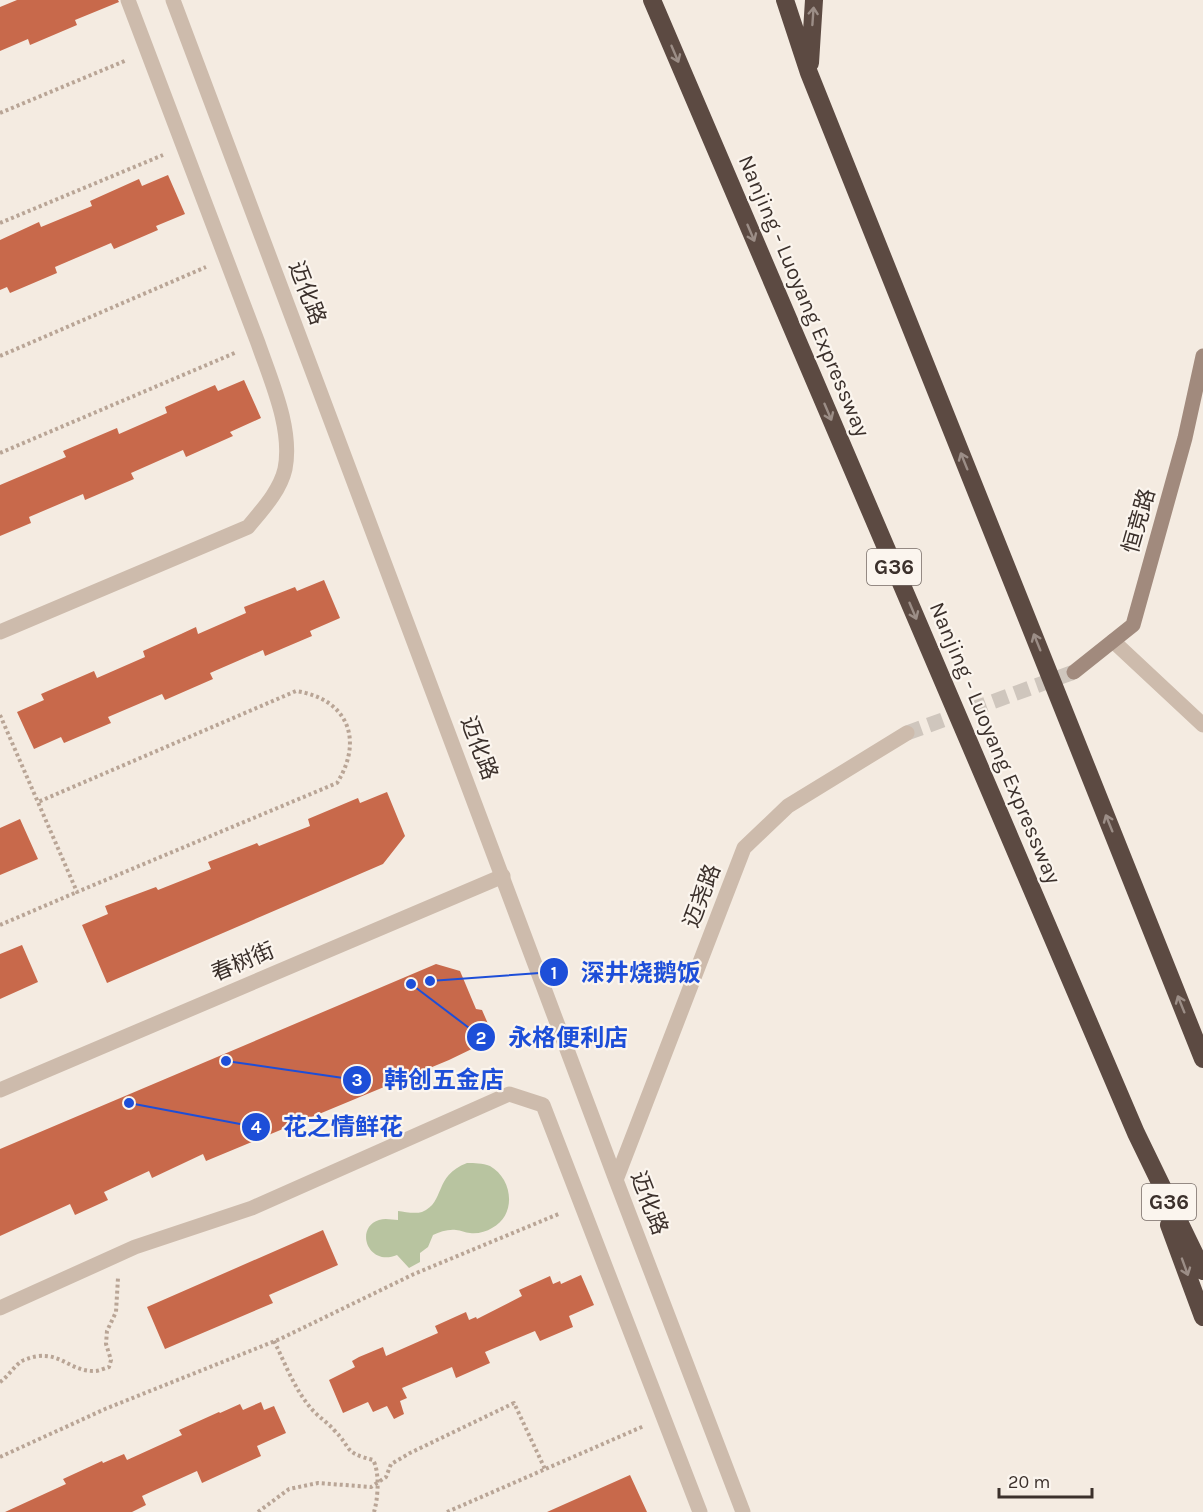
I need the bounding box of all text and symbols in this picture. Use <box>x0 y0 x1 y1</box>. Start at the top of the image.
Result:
one-way arrow <box>808 6 819 26</box>
one-way arrow <box>670 44 681 62</box>
street label: Nanjing - Luoyang Expressway <box>733 151 875 441</box>
one-way arrow <box>746 223 757 242</box>
street label: 迈化路 <box>283 258 331 328</box>
one-way arrow <box>823 403 834 421</box>
one-way arrow <box>958 453 969 471</box>
street label: 恒竞路 <box>1117 486 1161 556</box>
road number: G36 <box>867 549 921 585</box>
street label: Nanjing - Luoyang Expressway <box>924 598 1066 888</box>
one-way arrow <box>908 601 919 620</box>
one-way arrow <box>1030 634 1041 652</box>
street label: 迈化路 <box>455 713 503 783</box>
one-way arrow <box>1103 815 1114 833</box>
street label: 迈尧路 <box>678 861 726 931</box>
street label: 春树街 <box>208 937 278 987</box>
callout: 深井烧鹅饭 <box>539 951 713 993</box>
text: 深井烧鹅饭 <box>581 959 701 987</box>
text: 1 <box>551 962 557 984</box>
one-way arrow <box>1175 996 1186 1014</box>
callout: 永格便利店 <box>466 1016 640 1058</box>
text: 永格便利店 <box>508 1024 628 1052</box>
text: 2 <box>476 1027 486 1049</box>
callout: 韩创五金店 <box>342 1059 516 1101</box>
text: 韩创五金店 <box>384 1066 504 1094</box>
text: 3 <box>351 1069 363 1091</box>
callout: 花之情鲜花 <box>241 1106 415 1148</box>
text: 花之情鲜花 <box>283 1113 403 1141</box>
text: 4 <box>251 1116 262 1138</box>
street label: 迈化路 <box>625 1168 673 1238</box>
road number: G36 <box>1142 1184 1196 1220</box>
one-way arrow <box>1180 1257 1191 1276</box>
scale bar <box>999 1461 1092 1499</box>
text: 20 m <box>1008 1471 1050 1493</box>

